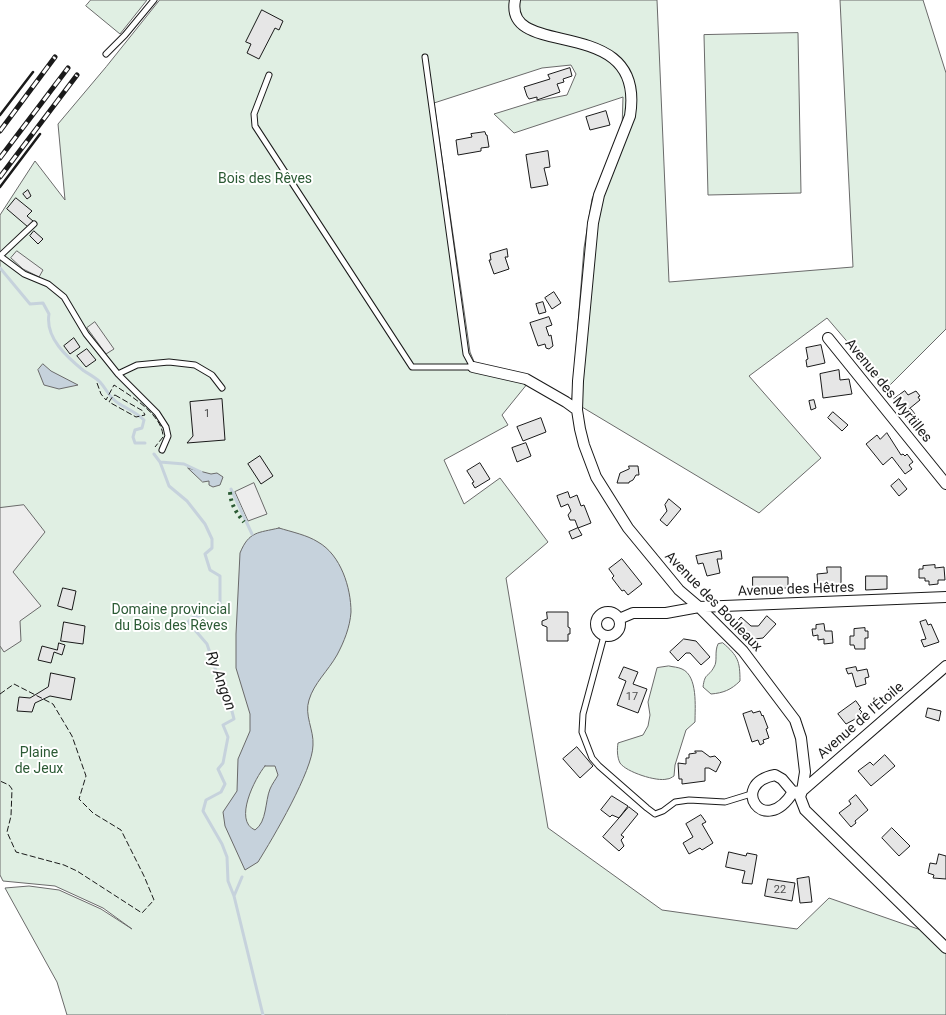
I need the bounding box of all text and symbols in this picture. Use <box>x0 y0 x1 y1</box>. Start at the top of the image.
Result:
park label: Bois des Rêves <box>218 171 312 187</box>
street label: Avenue des Myrtilles <box>841 336 935 446</box>
house number: 1 <box>204 407 210 421</box>
street label: Avenue des Bouleaux <box>661 548 765 656</box>
street label: Avenue des Hêtres <box>737 580 855 600</box>
park label: Domaine provincial du Bois des Rêves <box>111 602 231 634</box>
water label: Ry Angon <box>201 649 239 713</box>
street label: Avenue de l'Étoile <box>815 679 907 763</box>
house number: 17 <box>626 690 638 704</box>
park label: Plaine de Jeux <box>15 745 63 778</box>
house number: 22 <box>774 883 786 897</box>

